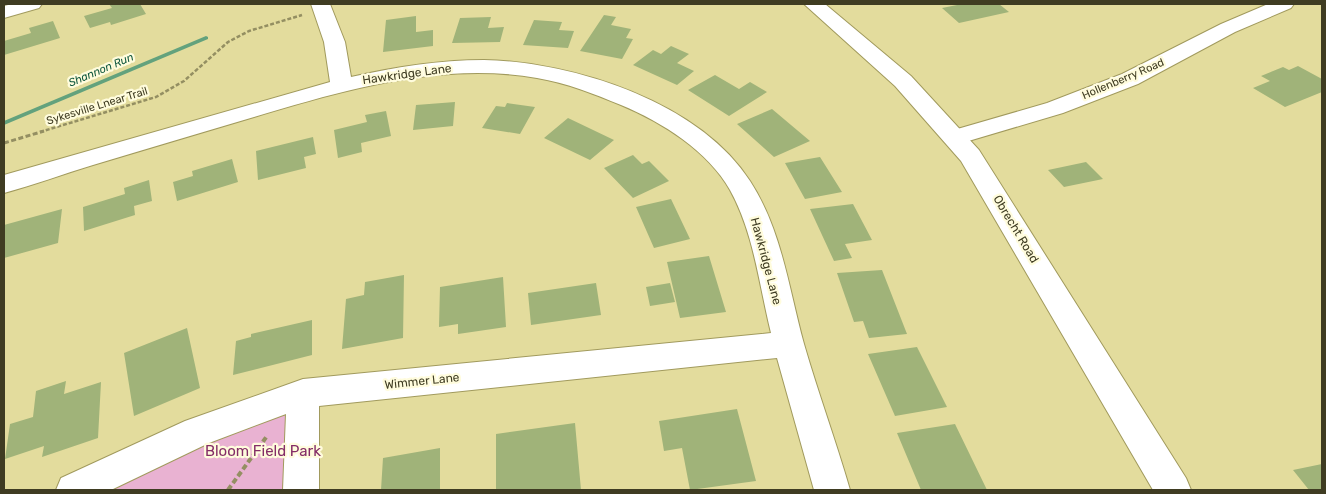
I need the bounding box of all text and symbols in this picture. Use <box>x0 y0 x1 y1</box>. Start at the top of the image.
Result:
water label: Shannon Run <box>66 50 136 90</box>
street label: Hollenberry Road <box>1080 56 1166 102</box>
street label: Hawkridge Lane <box>362 61 453 87</box>
street label: Sykesville Lnear Trail <box>45 84 149 128</box>
street label: Obrecht Road <box>990 193 1042 265</box>
street label: Hawkridge Lane <box>748 216 784 306</box>
street label: Wimmer Lane <box>384 370 460 392</box>
park label: Bloom Field Park <box>205 442 321 460</box>

